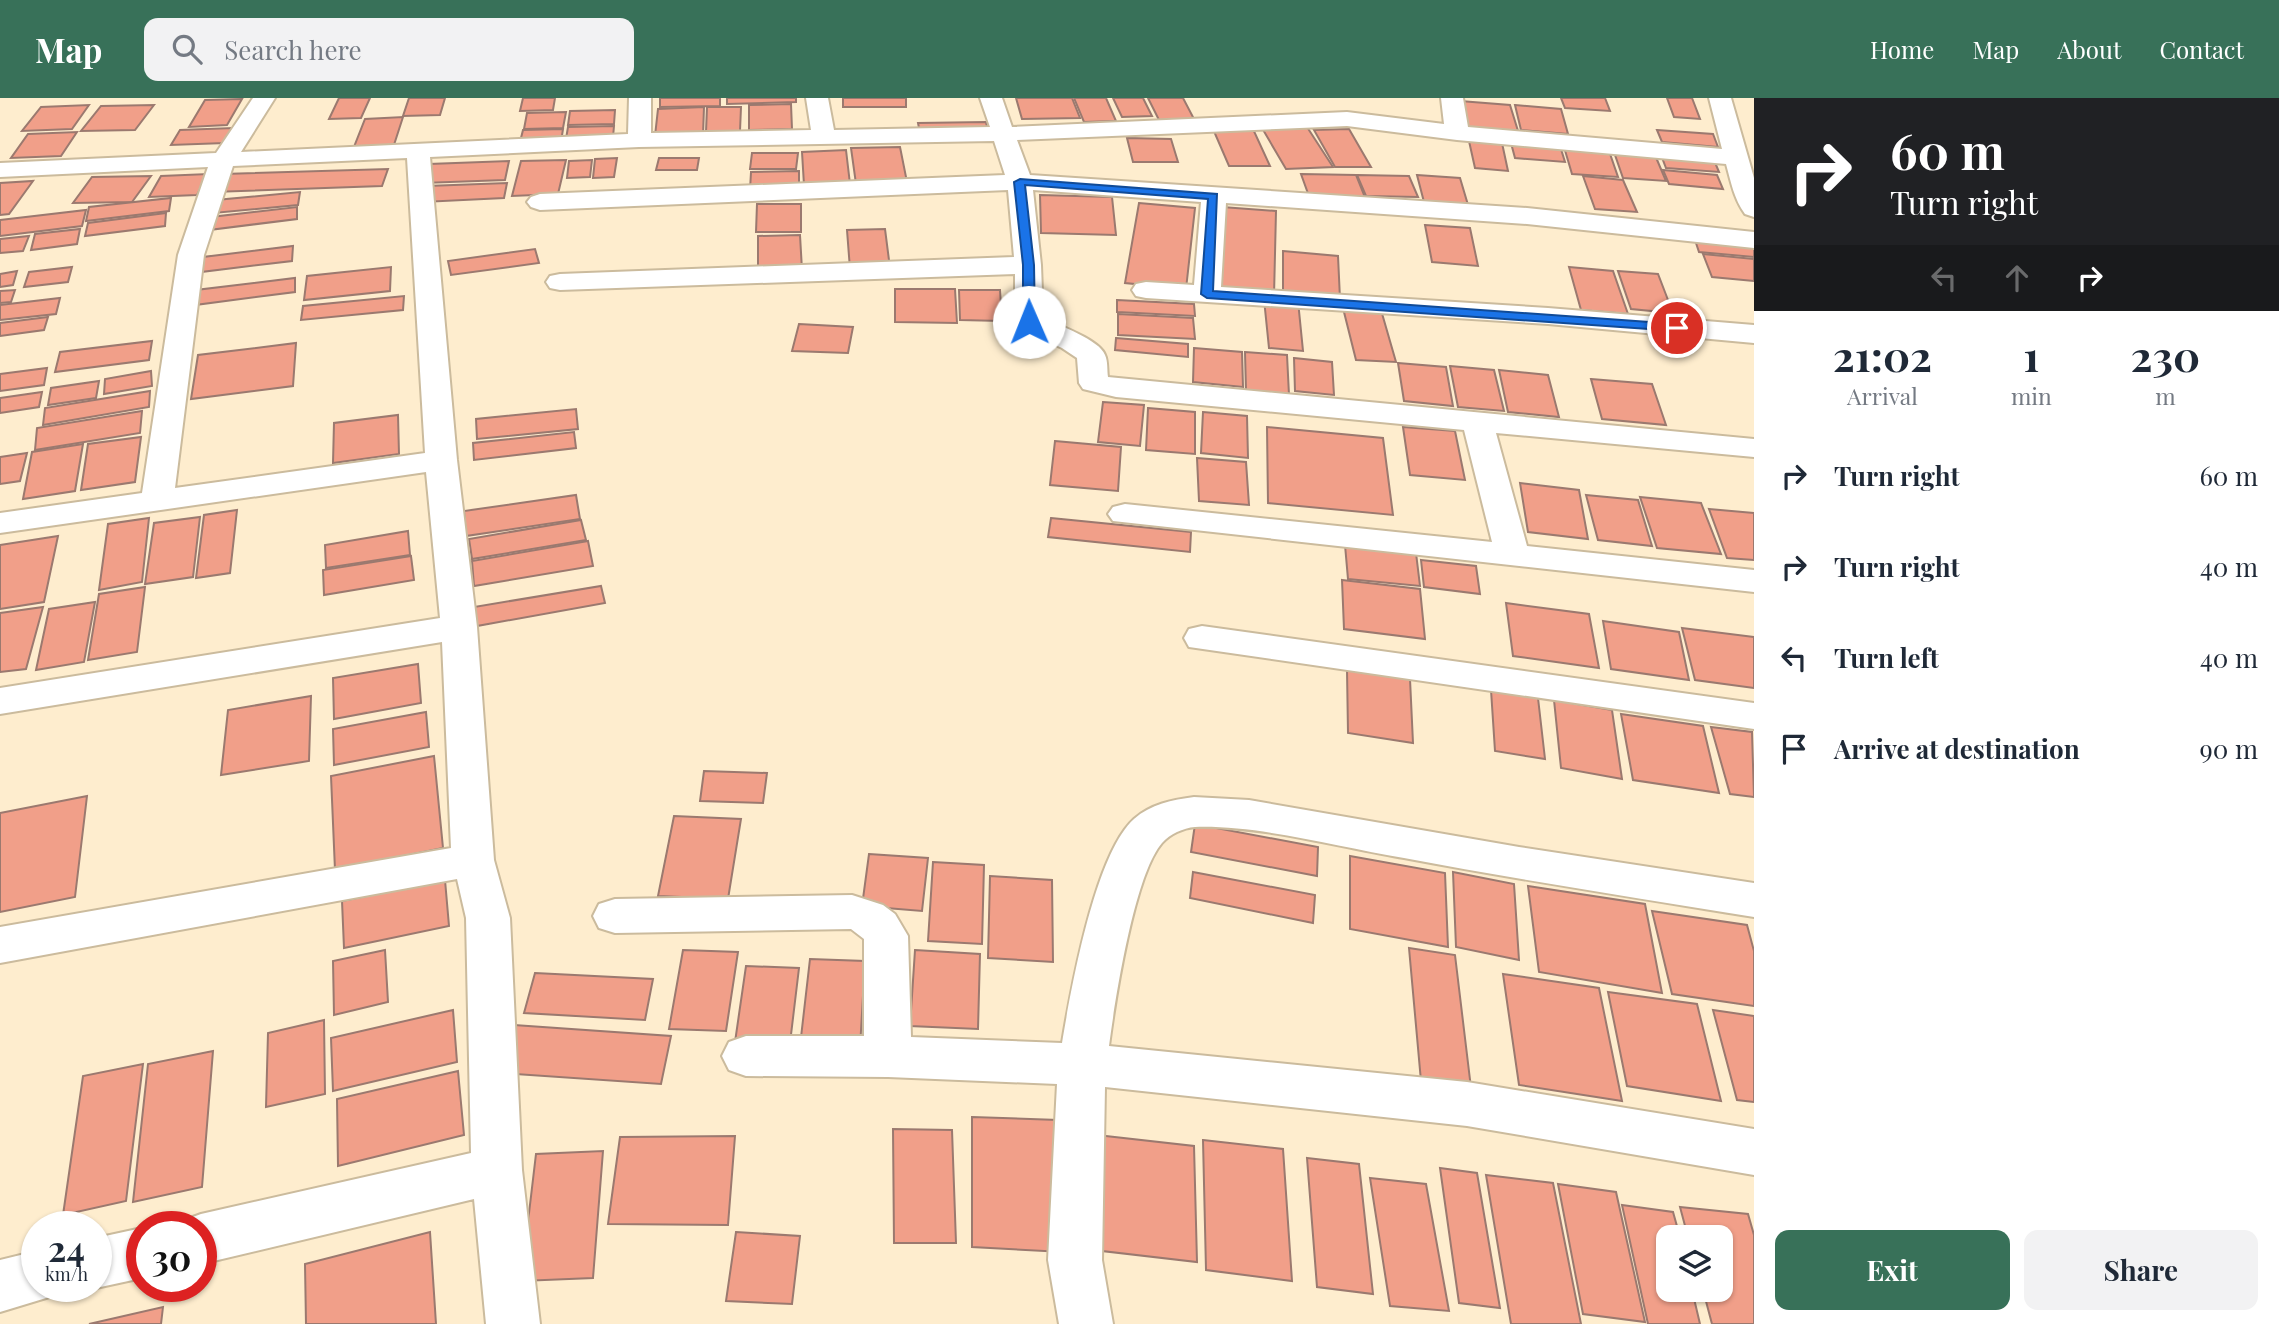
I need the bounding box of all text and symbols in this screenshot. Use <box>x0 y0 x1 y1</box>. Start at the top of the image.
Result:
search box <box>144 18 634 81</box>
text: Map <box>35 27 102 71</box>
icon: search <box>168 30 206 68</box>
text: Search here <box>224 32 362 67</box>
text: Home <box>1870 33 1934 65</box>
text: Map <box>1972 33 2019 65</box>
text: About <box>2057 33 2121 65</box>
text: Contact <box>2159 33 2244 65</box>
text: 60 m <box>1890 117 2005 182</box>
icon: right <box>1775 126 1866 217</box>
text: Turn right <box>1890 180 2038 223</box>
icon: left <box>1925 259 1963 297</box>
icon: ahead <box>1998 259 2036 297</box>
icon: right <box>2071 259 2109 297</box>
position arrow <box>992 285 1066 359</box>
pin <box>1647 298 1707 358</box>
icon: arrive <box>1658 309 1696 347</box>
text: 21:02 <box>1833 327 1932 383</box>
text: 1 <box>2023 327 2039 383</box>
text: 230 <box>2131 327 2200 383</box>
text: Arrival <box>1847 380 1918 411</box>
text: min <box>2011 380 2052 411</box>
text: m <box>2155 380 2176 411</box>
icon: right <box>1775 457 1813 495</box>
text: Turn right <box>1834 458 1960 493</box>
text: 60 m <box>2199 458 2258 493</box>
icon: right <box>1775 548 1813 586</box>
text: Turn right <box>1834 549 1960 584</box>
text: 40 m <box>2200 549 2258 584</box>
icon: left <box>1775 639 1813 677</box>
text: Turn left <box>1834 640 1939 675</box>
text: 40 m <box>2200 640 2258 675</box>
icon: arrive <box>1775 730 1813 768</box>
text: Arrive at destination <box>1834 731 2080 766</box>
text: 90 m <box>2200 731 2258 766</box>
speed limit sign: 30 <box>126 1211 217 1302</box>
text: 24 <box>48 1224 85 1271</box>
map controls <box>1656 1225 1733 1302</box>
button: layers <box>1656 1225 1733 1302</box>
button: Exit <box>1775 1230 2010 1310</box>
button: Share <box>2024 1230 2258 1310</box>
text: km/h <box>45 1262 88 1286</box>

